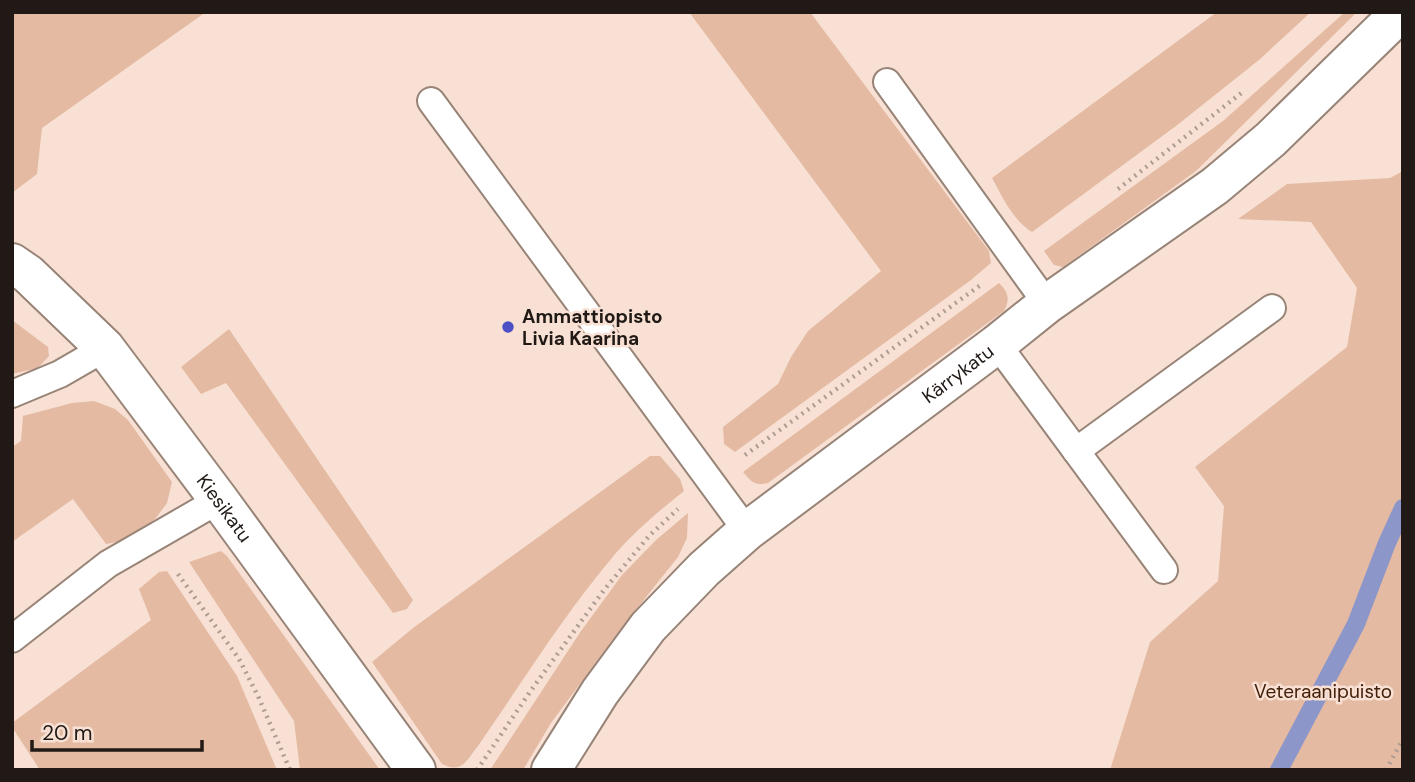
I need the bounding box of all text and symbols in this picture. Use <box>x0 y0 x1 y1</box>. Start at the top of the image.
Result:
place label: Ammattiopisto Livia Kaarina <box>522 304 663 351</box>
marker: Ammattiopisto Livia Kaarina <box>500 319 516 335</box>
street label: Kärrykatu <box>917 339 999 409</box>
street label: Kiesikatu <box>191 469 258 547</box>
park label: Veteraanipuisto <box>1254 679 1392 704</box>
scale bar <box>32 708 201 752</box>
text: 20 m <box>42 719 93 747</box>

